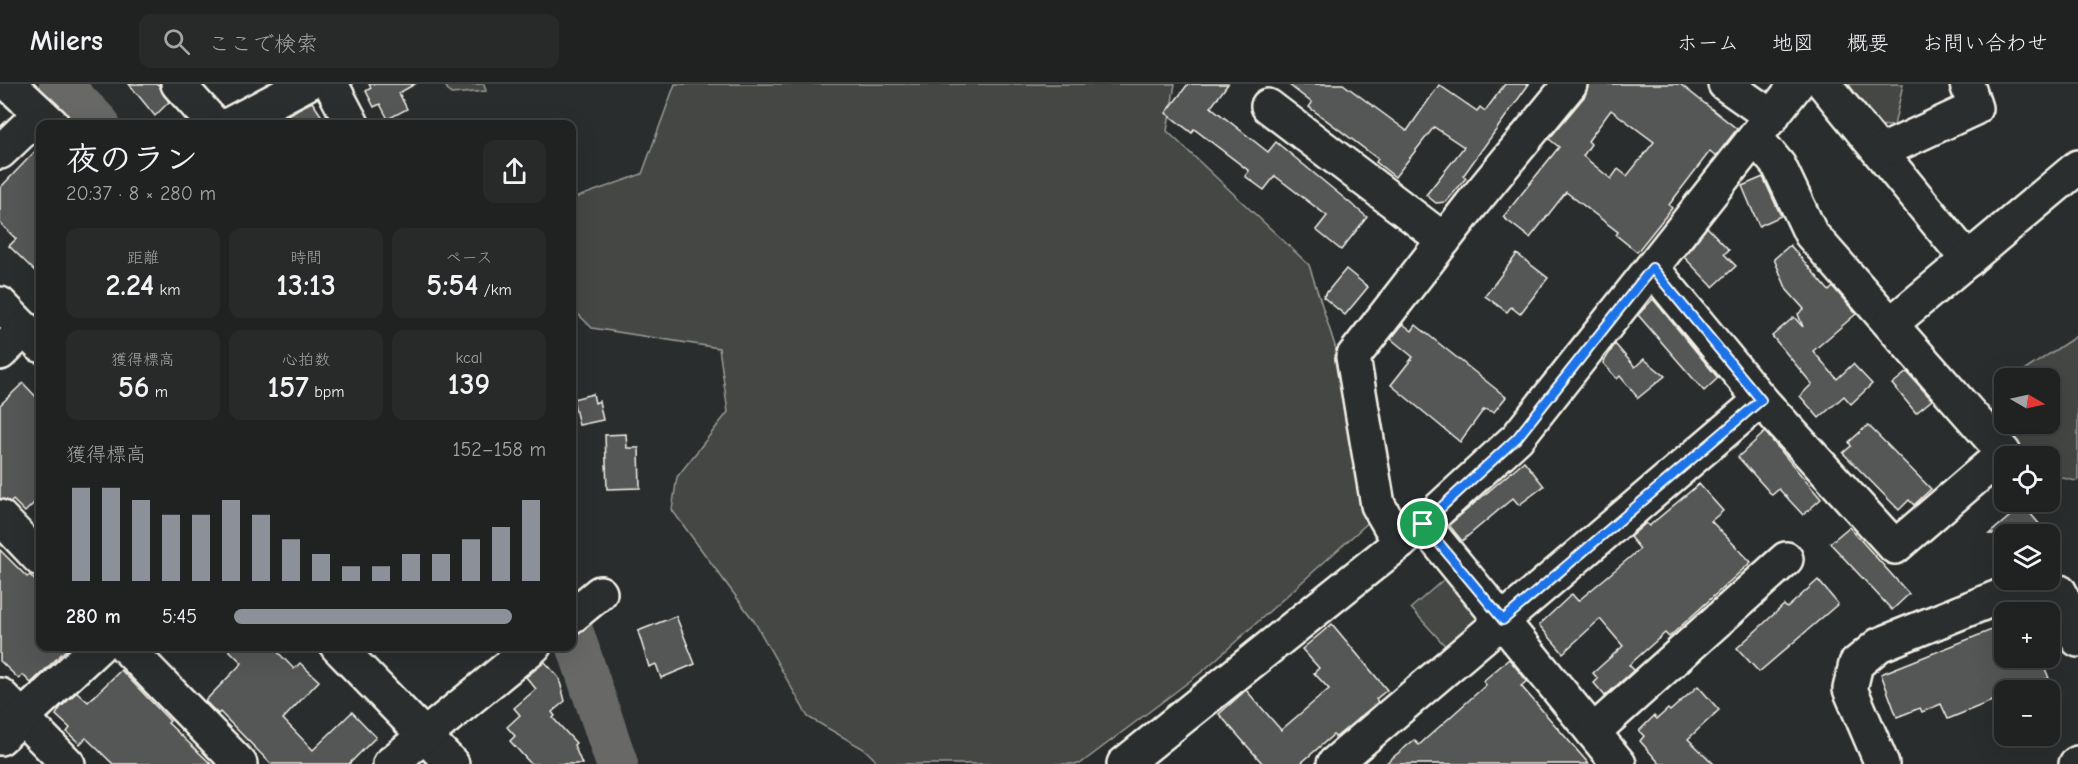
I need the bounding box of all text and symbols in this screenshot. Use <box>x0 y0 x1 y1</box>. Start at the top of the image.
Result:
search box <box>139 14 559 68</box>
text: Milers <box>30 25 103 57</box>
icon: search <box>160 25 193 58</box>
text: ここで検索 <box>208 31 318 57</box>
text: ホーム <box>1677 31 1739 55</box>
text: 地図 <box>1772 31 1814 55</box>
text: 概要 <box>1847 31 1889 55</box>
text: お問い合わせ <box>1922 31 2048 55</box>
text: 夜のラン <box>66 140 198 178</box>
button: share <box>483 140 546 203</box>
text: 20:37 · 8 × 280 m <box>66 182 216 205</box>
text: 距離 <box>127 249 159 267</box>
text: 時間 <box>290 249 322 267</box>
text: ペース <box>445 249 493 267</box>
text: 2.24 <box>106 268 154 303</box>
text: 13:13 <box>276 268 336 303</box>
text: 5:54 <box>426 268 478 303</box>
text: km <box>154 281 180 299</box>
text: /km <box>478 281 512 299</box>
text: kcal <box>456 349 482 367</box>
text: 獲得標高 <box>111 351 175 369</box>
text: 心拍数 <box>282 351 330 369</box>
text: 139 <box>448 367 490 402</box>
north arrow <box>1994 368 2060 434</box>
map controls <box>1994 368 2060 746</box>
text: 56 <box>118 370 150 405</box>
text: 157 <box>268 370 309 405</box>
text: m <box>150 383 168 401</box>
text: bpm <box>309 383 344 401</box>
text: 152–158 m <box>453 438 546 461</box>
text: 獲得標高 <box>66 443 146 466</box>
button: locate <box>1994 446 2060 512</box>
pin <box>1397 498 1448 549</box>
icon: arrive <box>1406 507 1439 540</box>
button: layers <box>1994 524 2060 590</box>
button: + <box>1994 602 2060 668</box>
text: 280 m <box>66 605 121 628</box>
text: 5:45 <box>162 605 197 628</box>
button: − <box>1994 680 2060 746</box>

